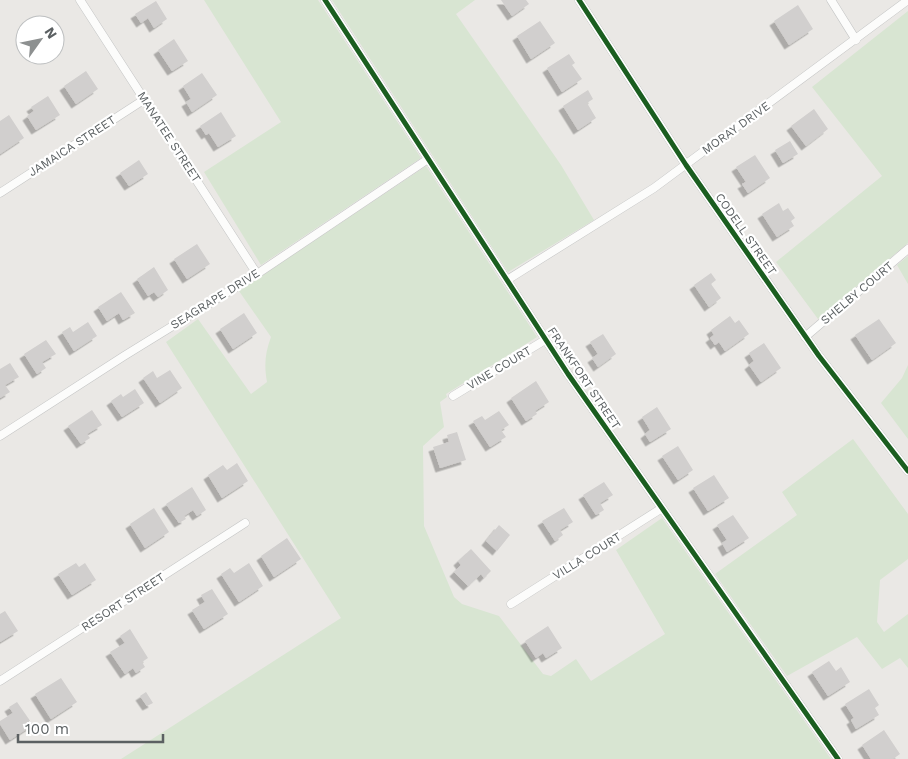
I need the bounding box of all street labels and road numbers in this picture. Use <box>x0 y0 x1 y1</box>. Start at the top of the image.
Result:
street label: MANATEE STREET <box>134 89 204 185</box>
street label: MORAY DRIVE <box>699 99 773 157</box>
street label: JAMAICA STREET <box>26 113 118 179</box>
street label: CODELL STREET <box>713 190 779 278</box>
street label: SHELBY COURT <box>818 259 896 327</box>
street label: SEAGRAPE DRIVE <box>168 266 262 332</box>
street label: FRANKFORT STREET <box>545 324 623 432</box>
street label: VINE COURT <box>464 343 534 393</box>
street label: VILLA COURT <box>550 529 624 583</box>
street label: RESORT STREET <box>79 570 167 634</box>

